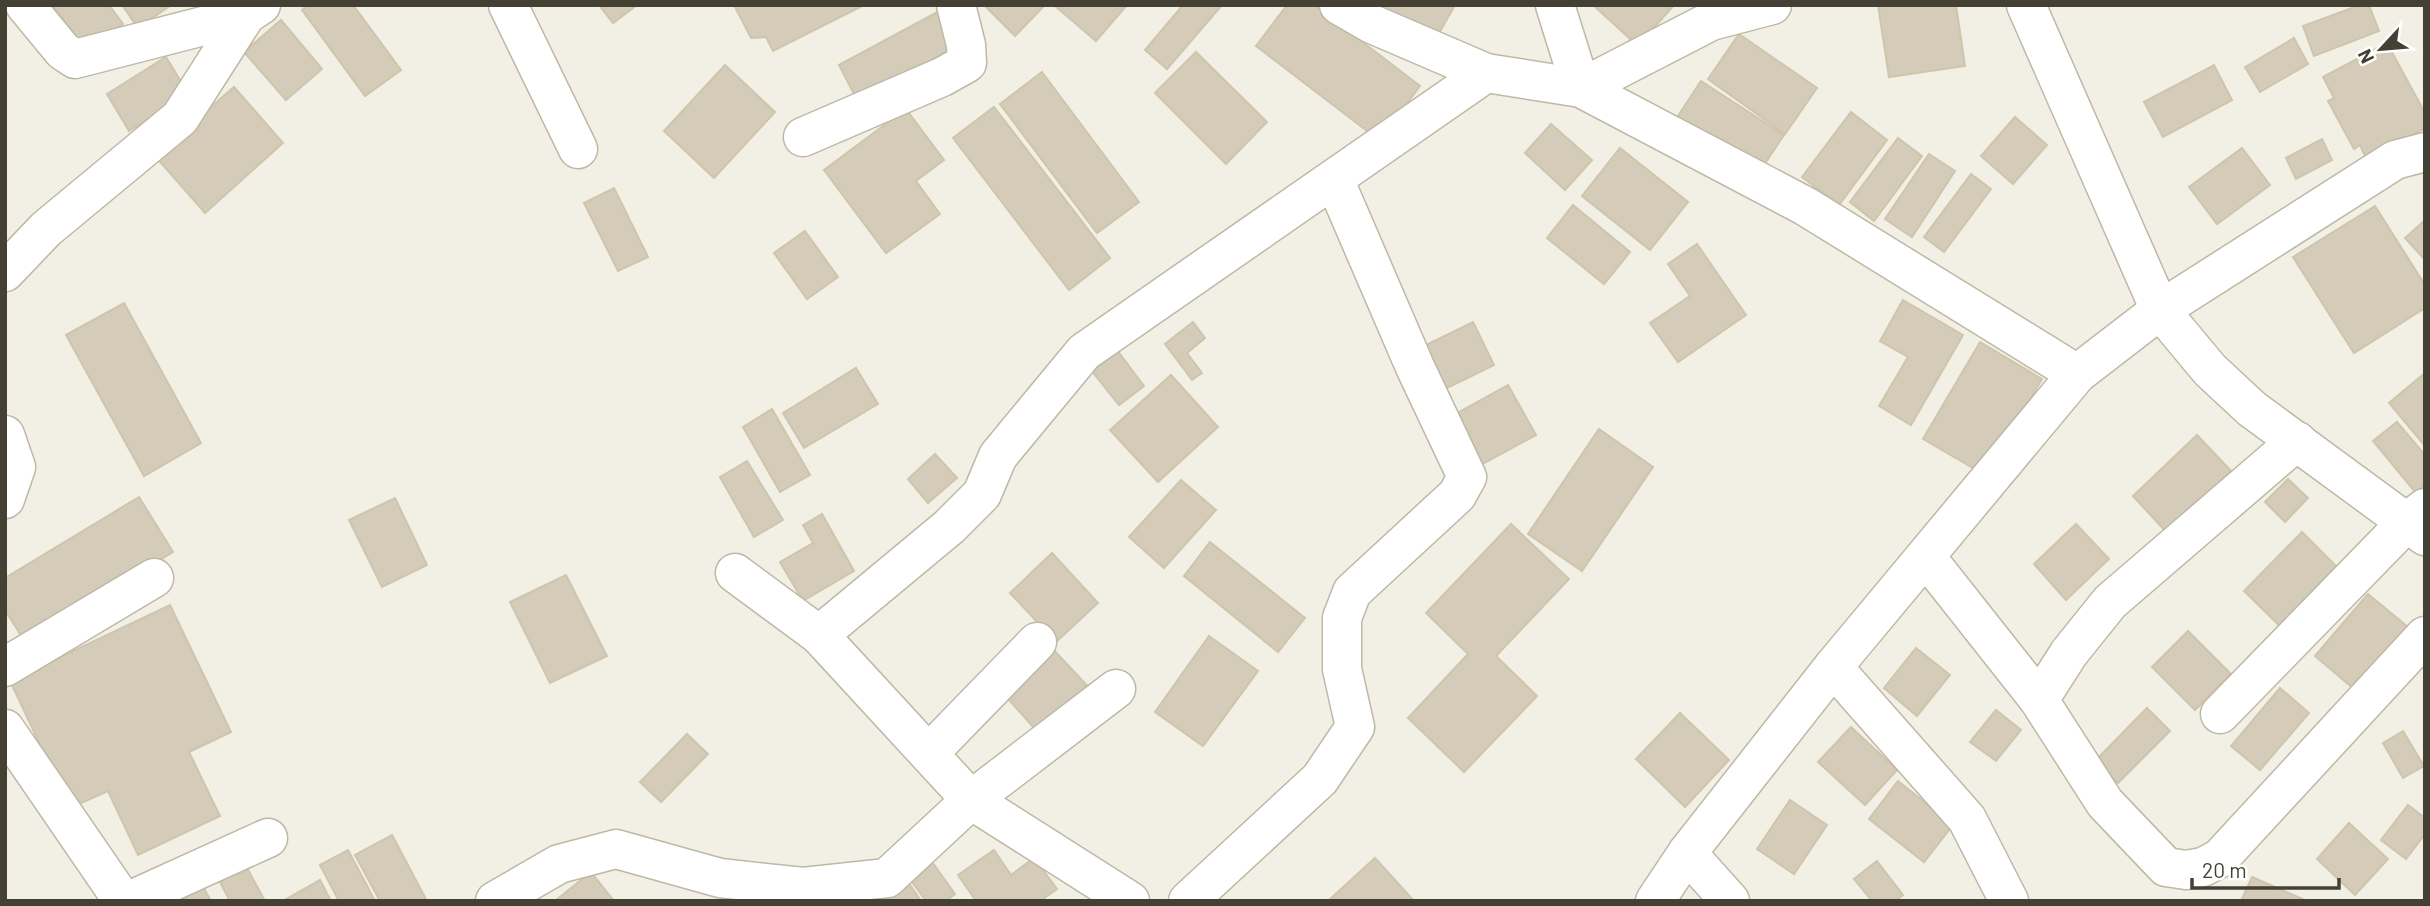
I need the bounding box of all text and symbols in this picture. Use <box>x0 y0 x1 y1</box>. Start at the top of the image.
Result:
north arrow <box>2346 14 2416 84</box>
text: N <box>2352 46 2378 67</box>
scale bar <box>2192 846 2339 890</box>
text: 20 m <box>2202 857 2247 882</box>

